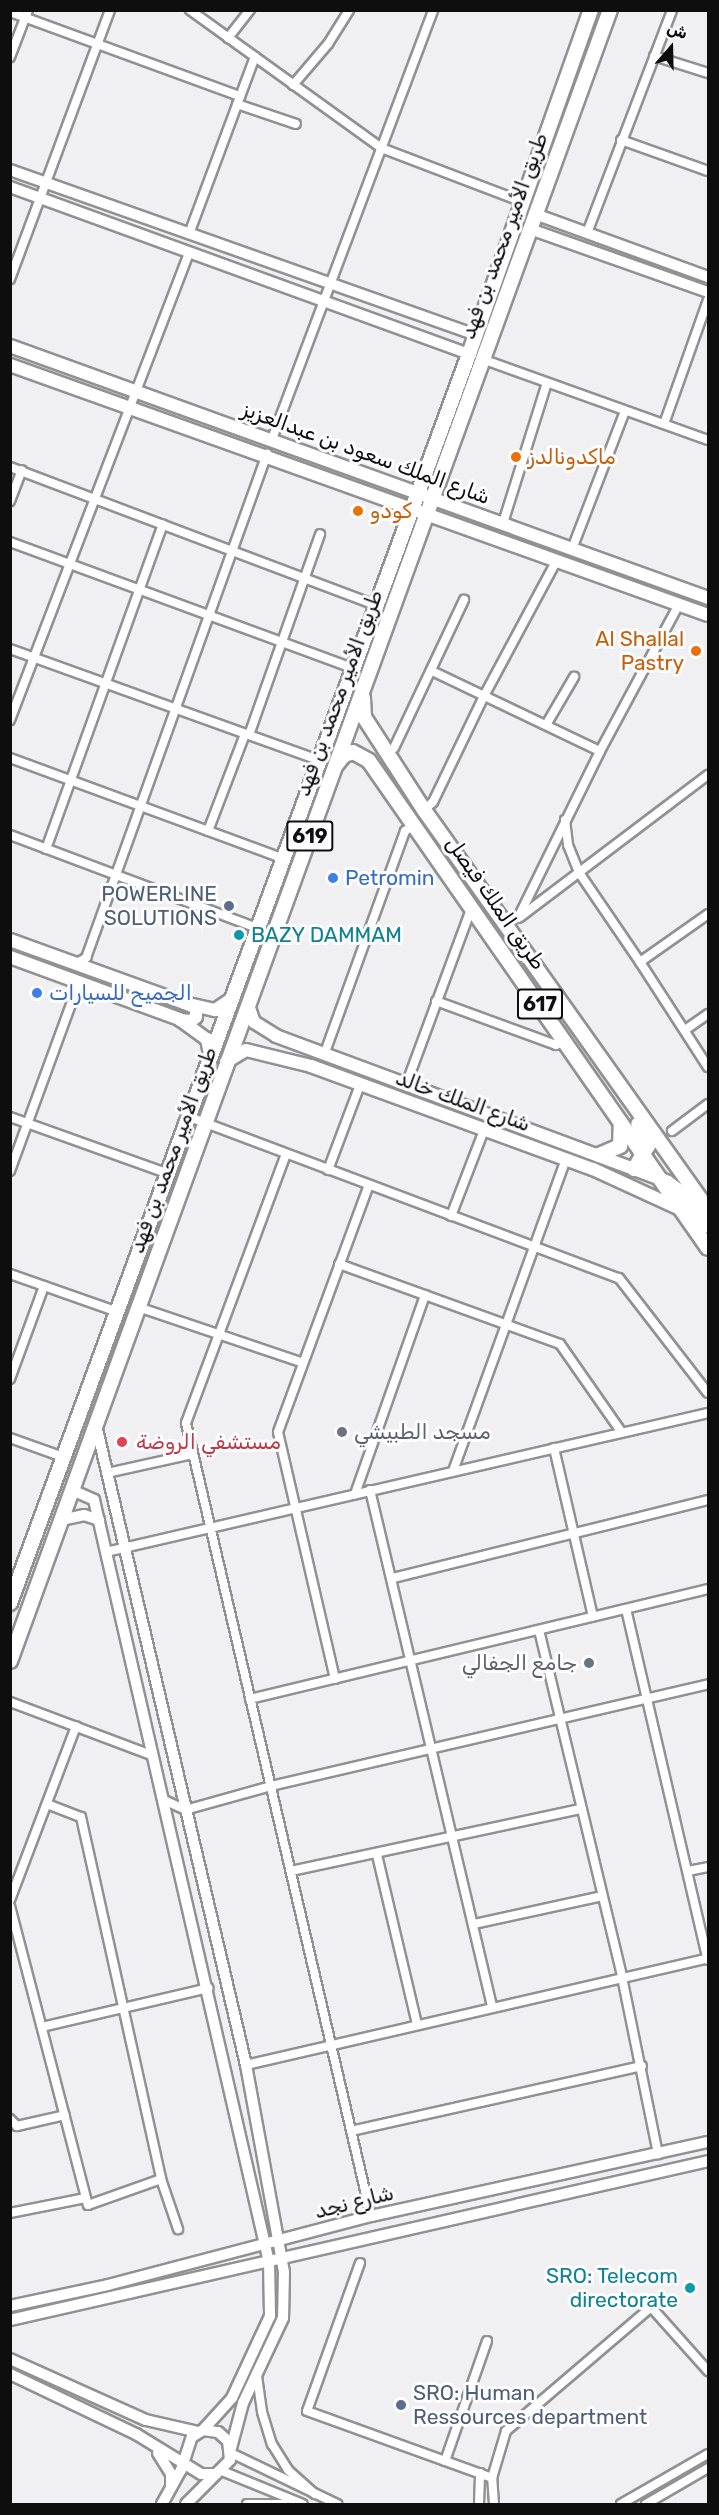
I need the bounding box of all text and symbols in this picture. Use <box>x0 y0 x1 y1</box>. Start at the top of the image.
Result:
north arrow <box>641 18 701 78</box>
text: ش <box>665 18 690 43</box>
street label: طريق الأمير محمد بن فهد <box>455 129 553 343</box>
street label: شارع الملك سعود بن عبدالعزيز <box>239 396 493 510</box>
place label: ماكدونالدز <box>528 444 616 470</box>
marker: ماكدونالدز <box>509 450 523 464</box>
place label: كودو <box>370 498 412 524</box>
marker: كودو <box>351 504 365 518</box>
street label: طريق الأمير محمد بن فهد <box>290 586 388 800</box>
place label: Al Shallal Pastry <box>595 626 684 676</box>
marker: Al Shallal Pastry <box>689 644 703 658</box>
road number: 619 <box>286 819 334 853</box>
street label: طريق الملك فيصل <box>441 832 551 974</box>
place label: Petromin <box>345 865 435 891</box>
marker: Petromin <box>326 871 340 885</box>
place label: POWERLINE SOLUTIONS <box>101 881 217 931</box>
marker: POWERLINE SOLUTIONS <box>222 899 236 913</box>
place label: BAZY DAMMAM <box>251 922 403 948</box>
marker: BAZY DAMMAM <box>232 928 246 942</box>
place label: الجميح للسيارات <box>49 980 192 1006</box>
marker: الجميح للسيارات <box>30 986 44 1000</box>
road number: 617 <box>516 987 564 1021</box>
street label: طريق الأمير محمد بن فهد <box>124 1043 222 1257</box>
street label: شارع الملك خالد <box>392 1065 534 1137</box>
place label: مسجد الطبيشي <box>354 1419 491 1445</box>
marker: مسجد الطبيشي <box>335 1425 349 1439</box>
place label: مستشفي الروضة <box>136 1429 281 1455</box>
marker: مستشفي الروضة <box>113 1433 131 1451</box>
place label: جامع الجفالي <box>462 1650 577 1676</box>
marker: جامع الجفالي <box>582 1656 596 1670</box>
street label: شارع نجد <box>312 2180 396 2224</box>
place label: SRO: Telecom directorate <box>545 2263 678 2313</box>
marker: SRO: Telecom directorate <box>683 2281 697 2295</box>
place label: SRO: Human Ressources department <box>413 2380 647 2430</box>
marker: SRO: Human Ressources department <box>394 2398 408 2412</box>

